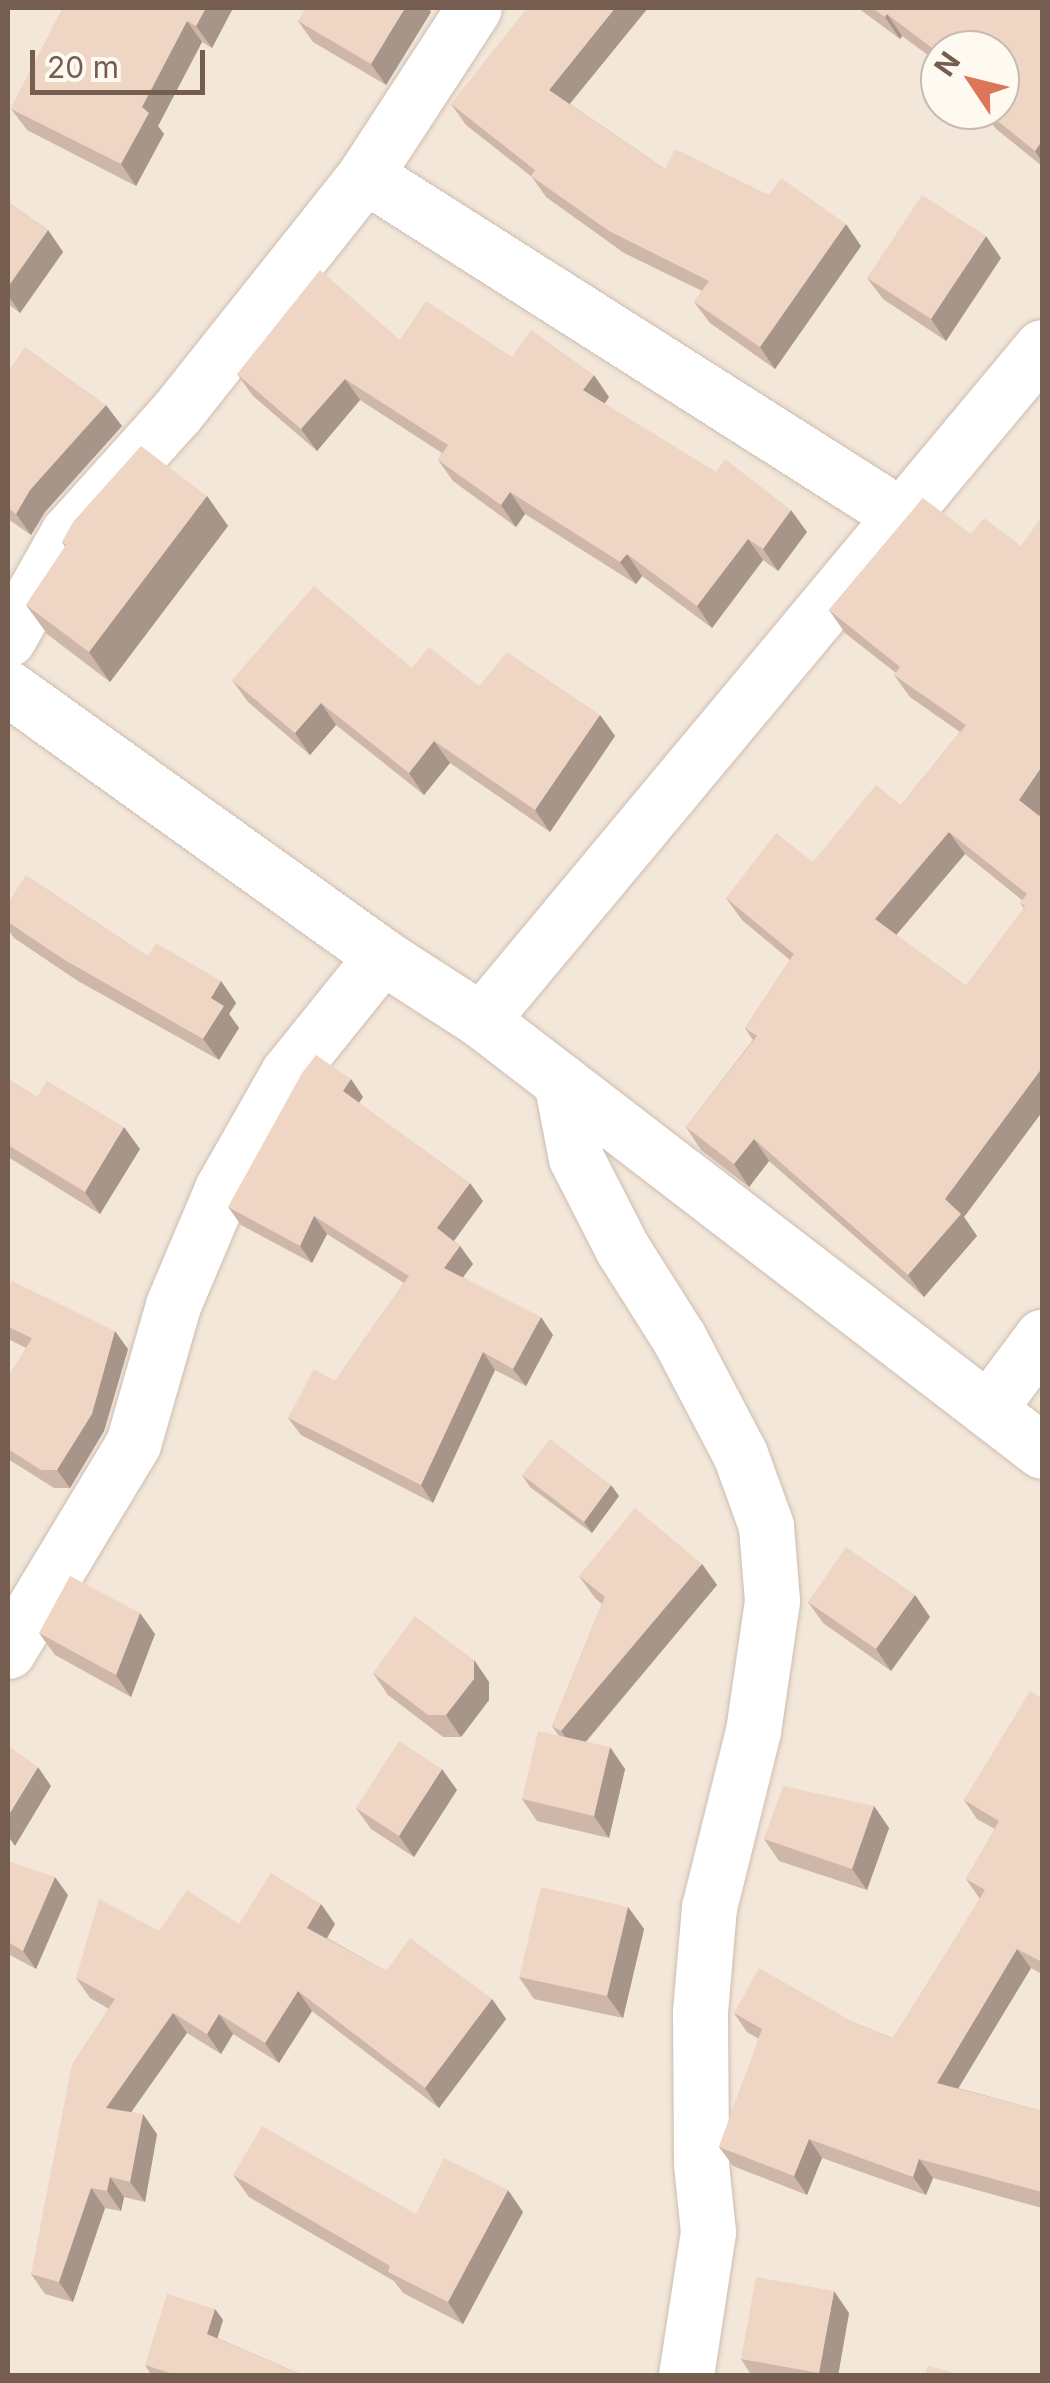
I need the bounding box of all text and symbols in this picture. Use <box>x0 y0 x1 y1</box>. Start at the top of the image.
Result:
scale bar <box>35 30 210 92</box>
north arrow <box>920 30 1020 130</box>
text: N <box>927 45 967 82</box>
text: 20 m <box>47 49 119 85</box>

